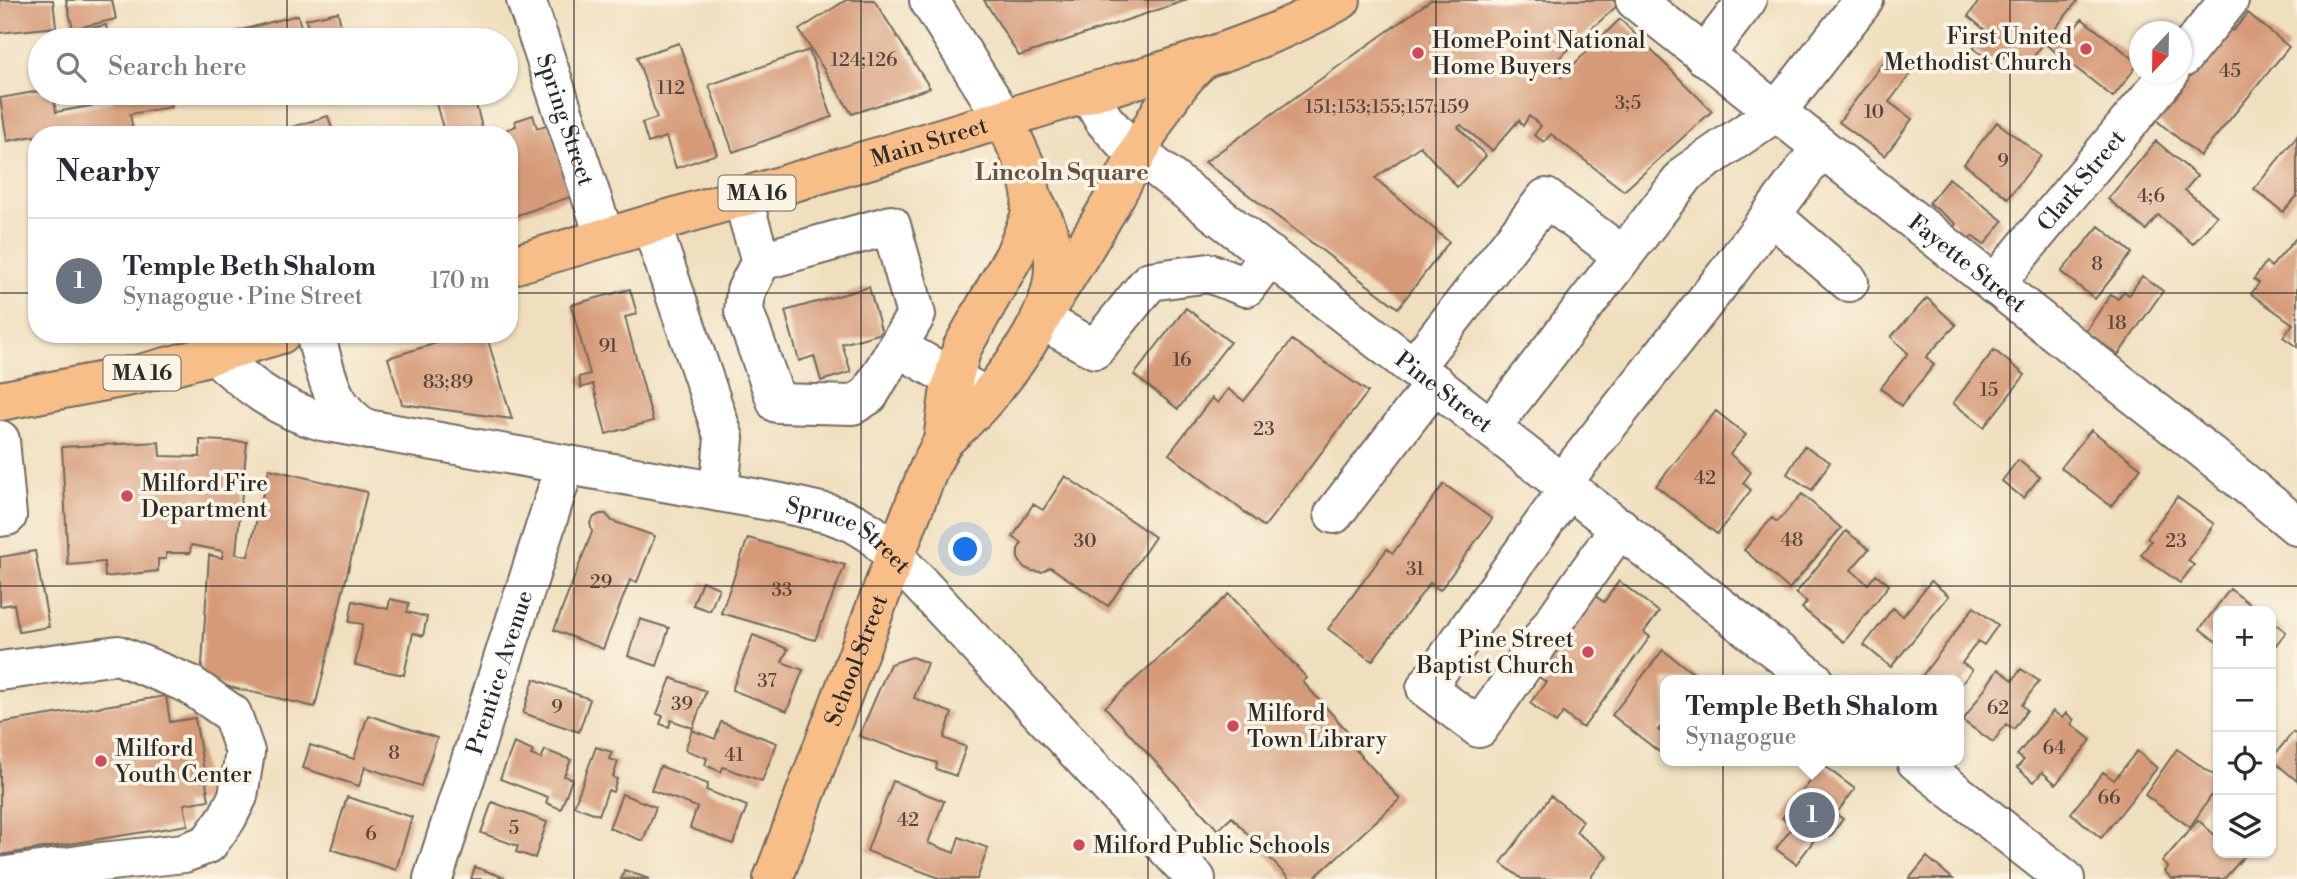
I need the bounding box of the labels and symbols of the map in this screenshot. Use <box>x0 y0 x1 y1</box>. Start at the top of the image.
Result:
north arrow <box>2129 21 2192 84</box>
place label: First United Methodist Church <box>1884 23 2072 77</box>
place label: HomePoint National Home Buyers <box>1432 27 1646 81</box>
marker: First United Methodist Church <box>2078 41 2094 57</box>
marker: HomePoint National Home Buyers <box>1410 45 1426 61</box>
house number: 124;126 <box>830 48 898 72</box>
street label: Spring Street <box>530 50 600 190</box>
house number: 45 <box>2219 59 2241 83</box>
house number: 112 <box>657 76 685 100</box>
house number: 3;5 <box>1615 91 1641 115</box>
house number: 151;153;155;157;159 <box>1305 95 1469 119</box>
house number: 10 <box>1864 100 1884 124</box>
street label: Main Street <box>867 112 991 173</box>
street label: Clark Street <box>2031 125 2132 237</box>
house number: 9 <box>1997 149 2009 173</box>
district label: Lincoln Square <box>975 158 1149 188</box>
road number: MA 16 <box>718 176 796 210</box>
house number: 4;6 <box>2137 184 2165 208</box>
street label: Fayette Street <box>1902 209 2032 319</box>
house number: 8 <box>2091 252 2103 276</box>
house number: 18 <box>2107 311 2127 335</box>
house number: 91 <box>598 334 618 358</box>
street label: Pine Street <box>1389 346 1498 439</box>
house number: 16 <box>1172 348 1192 372</box>
road number: MA 16 <box>104 356 180 390</box>
house number: 83;89 <box>423 370 473 394</box>
house number: 15 <box>1980 378 1998 402</box>
house number: 23 <box>1253 417 1275 441</box>
house number: 42 <box>1694 466 1716 490</box>
place label: Milford Fire Department <box>141 470 268 524</box>
marker: Milford Fire Department <box>119 488 135 504</box>
street label: Spruce Street <box>783 492 916 580</box>
house number: 48 <box>1781 528 1803 552</box>
house number: 30 <box>1073 529 1097 553</box>
house number: 23 <box>2165 529 2187 553</box>
your location <box>948 532 982 566</box>
house number: 31 <box>1406 557 1424 581</box>
house number: 29 <box>590 570 612 594</box>
house number: 33 <box>772 578 792 602</box>
street label: Prentice Avenue <box>461 587 539 758</box>
street label: School Street <box>819 591 894 730</box>
place label: Pine Street Baptist Church <box>1416 626 1574 680</box>
marker: Pine Street Baptist Church <box>1580 644 1596 660</box>
house number: 37 <box>757 669 777 693</box>
house number: 39 <box>671 692 693 716</box>
house number: 9 <box>551 695 563 719</box>
house number: 62 <box>1987 696 2009 720</box>
place label: Milford Town Library <box>1247 700 1388 754</box>
marker: Milford Town Library <box>1225 718 1241 734</box>
place label: Milford Youth Center <box>114 735 252 789</box>
house number: 64 <box>2042 736 2066 760</box>
house number: 8 <box>388 741 400 765</box>
house number: 41 <box>724 743 744 767</box>
marker: Milford Youth Center <box>93 753 109 769</box>
house number: 66 <box>2097 786 2121 810</box>
pin: 1 <box>1789 789 1835 841</box>
house number: 42 <box>897 808 919 832</box>
house number: 5 <box>509 816 519 840</box>
house number: 6 <box>365 822 377 846</box>
place label: Milford Public Schools <box>1093 832 1330 860</box>
marker: Milford Public Schools <box>1071 837 1087 853</box>

